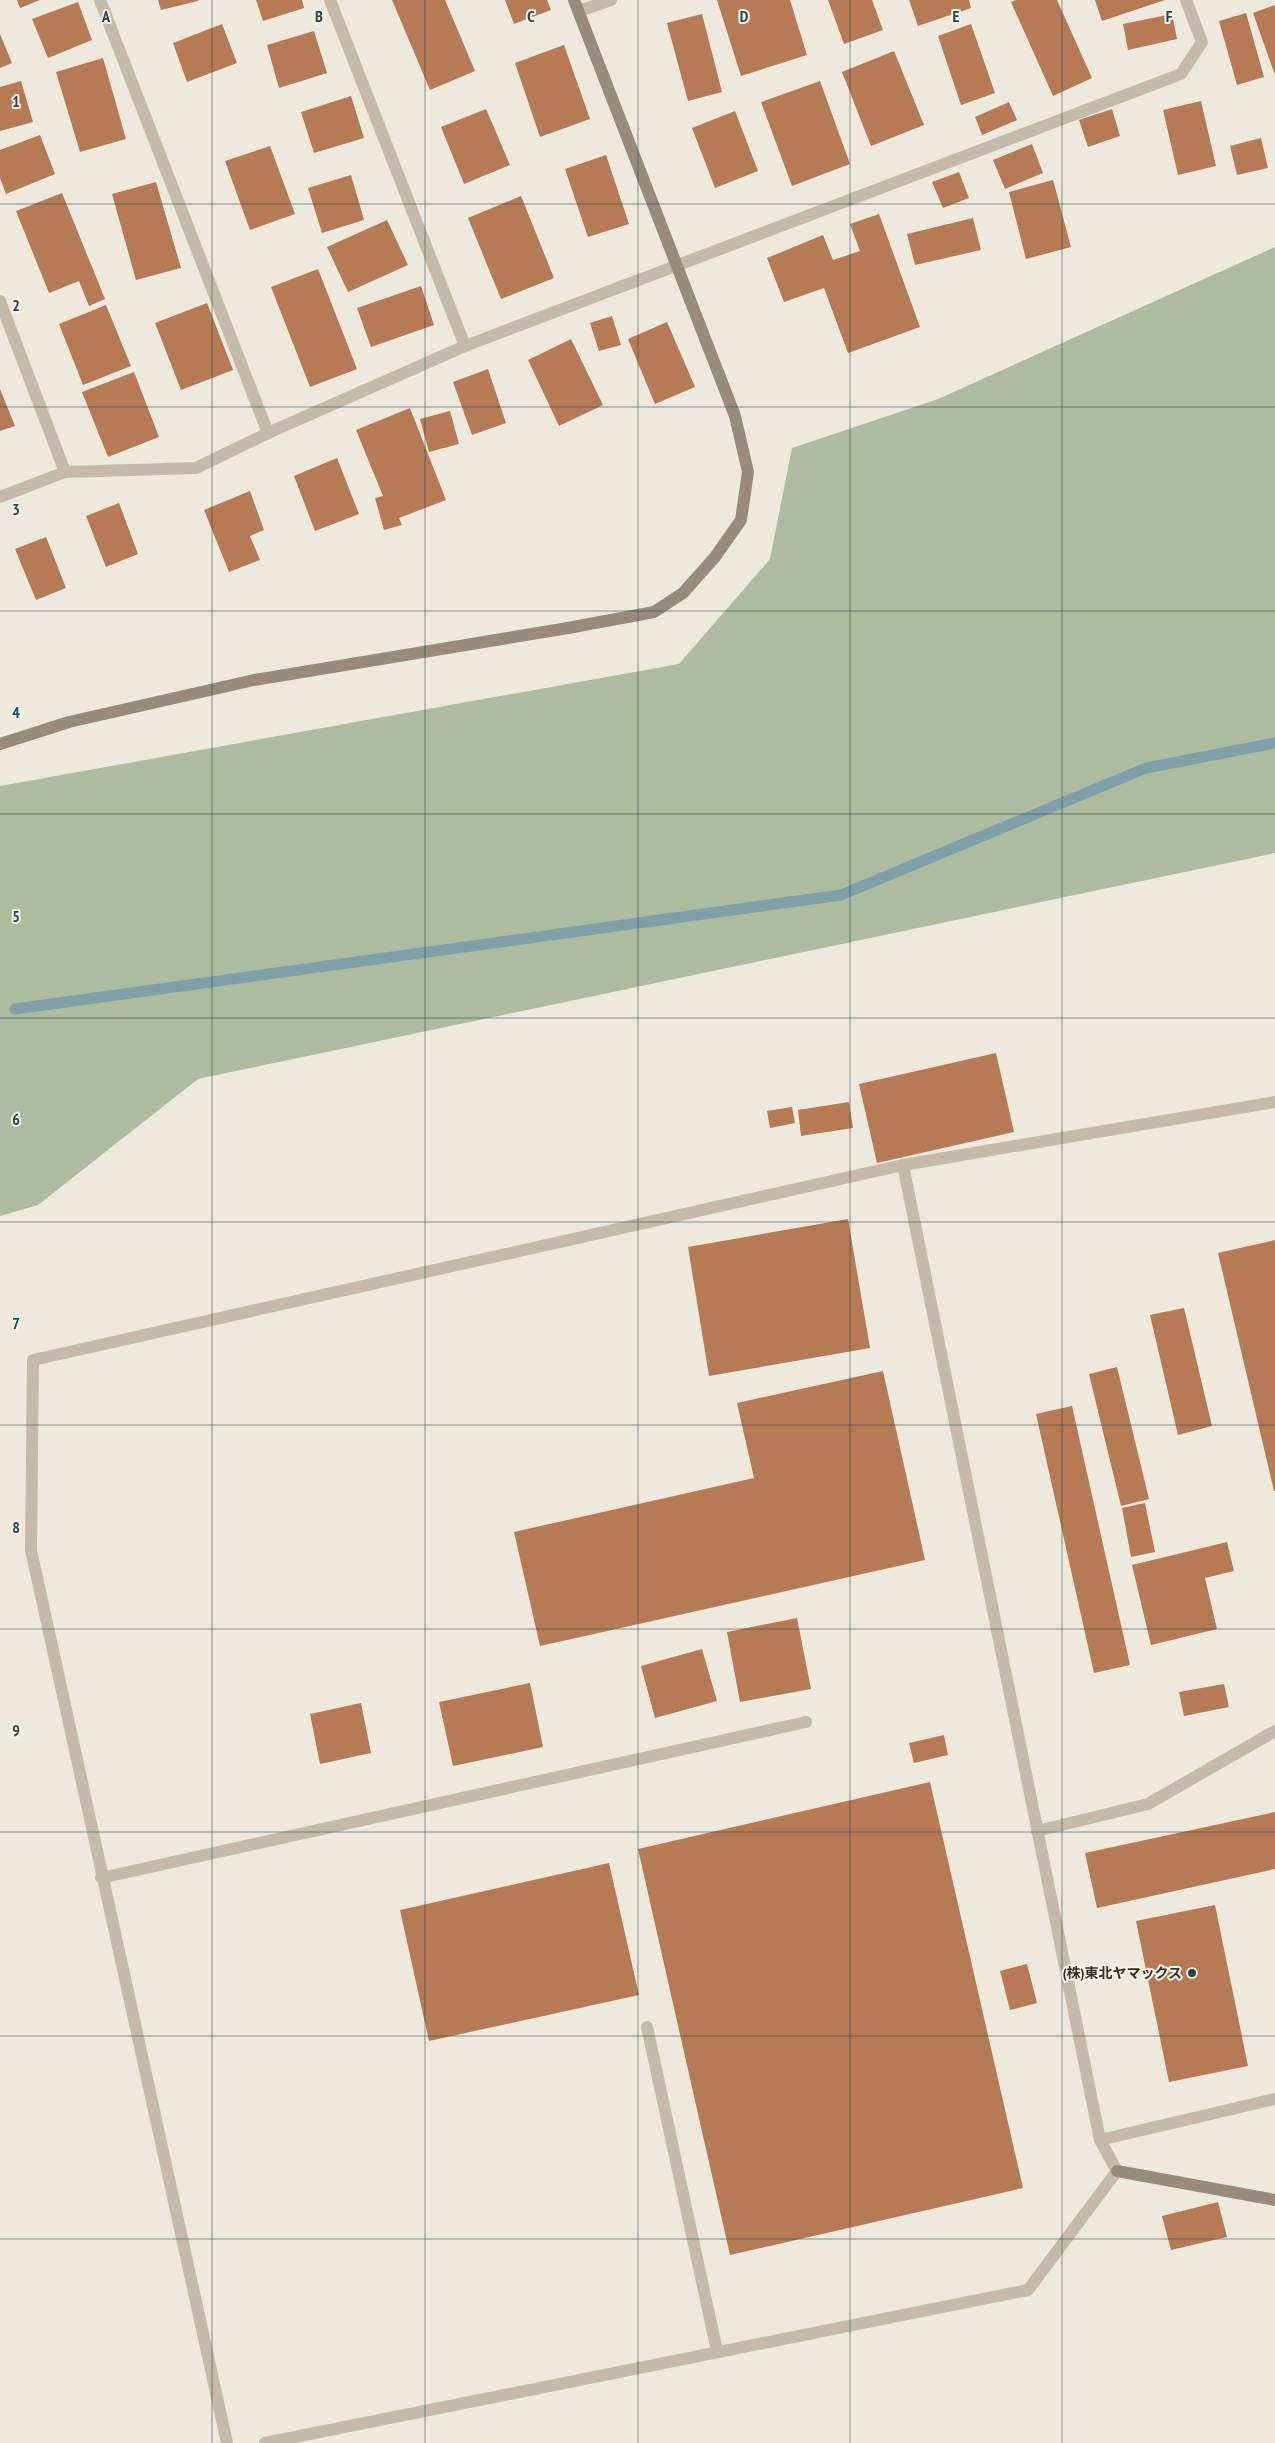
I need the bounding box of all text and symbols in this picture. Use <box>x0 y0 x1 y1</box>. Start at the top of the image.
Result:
text: A <box>101 6 111 26</box>
text: B <box>315 6 323 26</box>
text: C <box>527 6 535 26</box>
text: D <box>740 6 749 26</box>
text: E <box>953 6 960 26</box>
text: F <box>1166 6 1173 26</box>
text: 1 <box>12 91 20 111</box>
text: 2 <box>12 295 20 315</box>
text: 3 <box>12 499 20 519</box>
text: 4 <box>12 702 20 722</box>
text: 5 <box>12 906 20 926</box>
text: 6 <box>12 1109 20 1129</box>
text: 7 <box>12 1313 20 1333</box>
text: 8 <box>12 1517 20 1537</box>
text: 9 <box>12 1720 20 1740</box>
place label: (株)東北ヤマックス <box>1063 1964 1182 1982</box>
marker: (株)東北ヤマックス <box>1186 1967 1198 1979</box>

